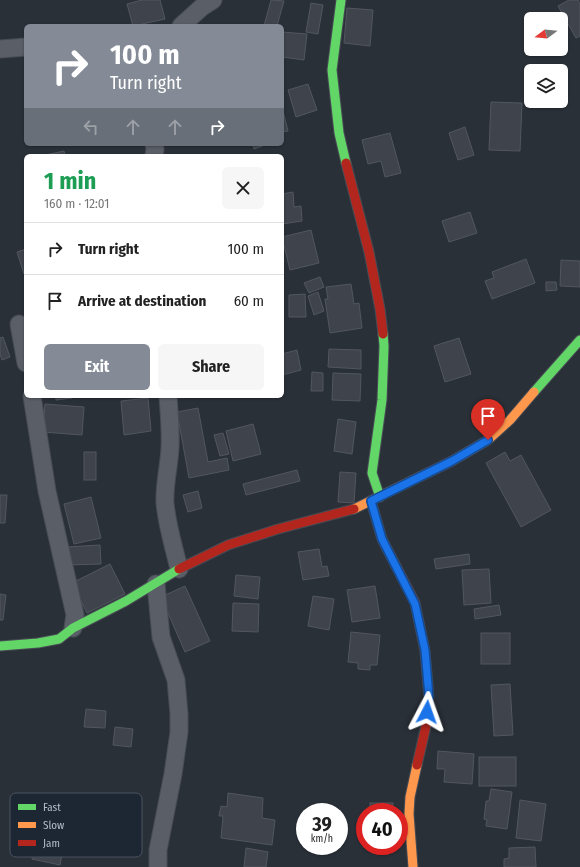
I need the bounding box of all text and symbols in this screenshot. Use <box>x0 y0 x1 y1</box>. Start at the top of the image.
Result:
north arrow <box>524 12 568 56</box>
map controls <box>524 12 568 108</box>
text: 100 m <box>110 38 180 71</box>
icon: right <box>44 40 96 92</box>
button: layers <box>524 64 568 108</box>
text: Turn right <box>110 72 182 94</box>
icon: left <box>80 116 102 138</box>
icon: ahead <box>122 116 144 138</box>
icon: ahead <box>164 116 186 138</box>
icon: right <box>206 116 228 138</box>
text: 1 min <box>44 167 96 195</box>
button: close <box>222 167 264 209</box>
text: 160 m · 12:01 <box>44 196 109 211</box>
icon: right <box>44 238 66 260</box>
text: Turn right <box>78 240 139 258</box>
text: 100 m <box>227 240 264 258</box>
icon: arrive <box>44 290 66 312</box>
text: Arrive at destination <box>78 292 206 310</box>
text: 60 m <box>234 292 264 310</box>
button: Exit <box>44 344 150 390</box>
button: Share <box>158 344 264 390</box>
pin <box>471 399 505 440</box>
icon: arrive <box>477 405 499 427</box>
position arrow <box>406 691 448 733</box>
legend <box>10 793 142 857</box>
text: Fast <box>43 801 61 814</box>
speed limit sign: 40 <box>356 803 408 855</box>
text: 39 <box>312 812 332 836</box>
text: Slow <box>43 819 64 832</box>
text: km/h <box>311 833 333 845</box>
text: Jam <box>43 837 60 850</box>

